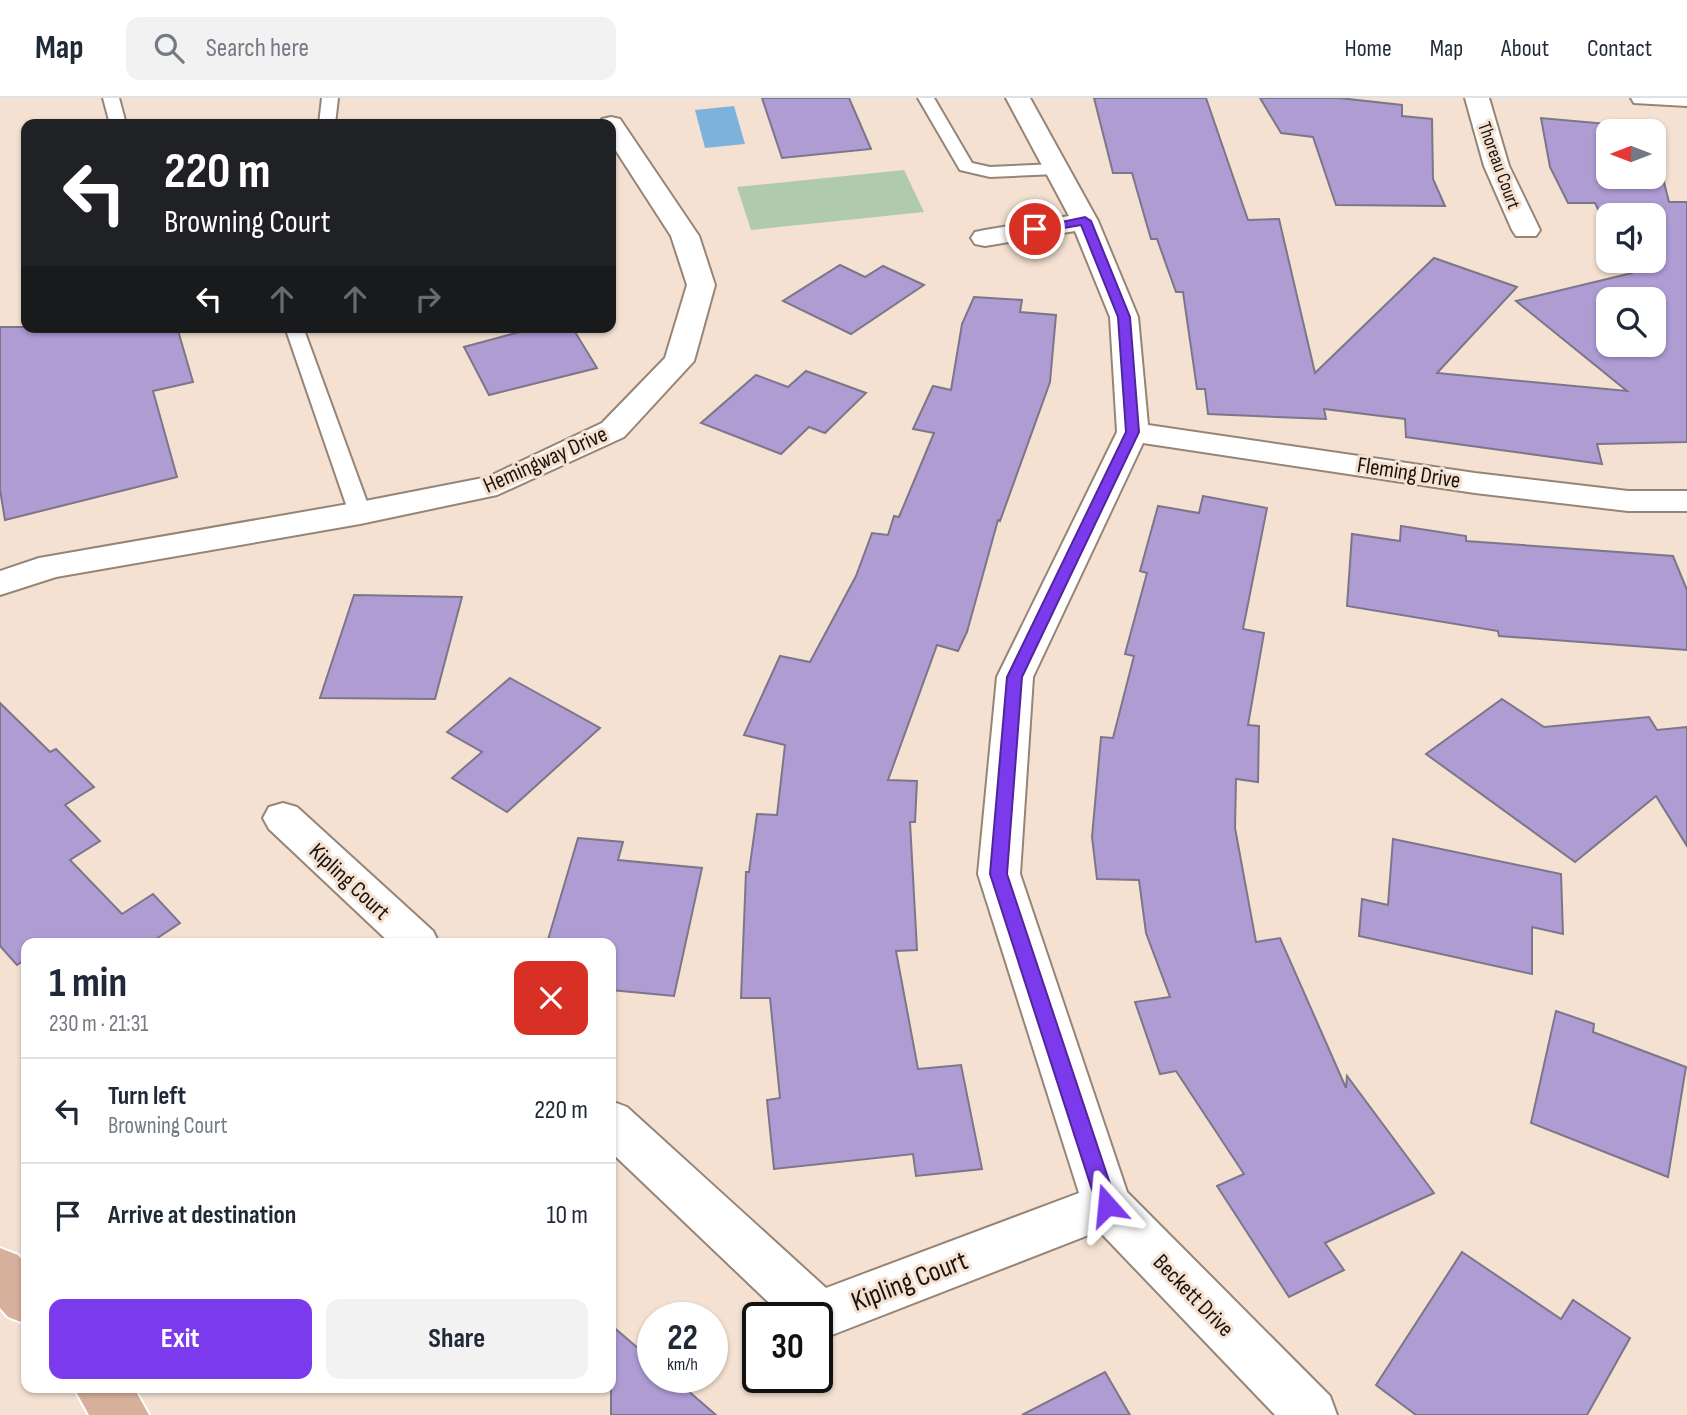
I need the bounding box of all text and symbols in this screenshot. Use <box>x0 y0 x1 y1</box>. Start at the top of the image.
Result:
search box <box>126 17 616 80</box>
text: Map <box>35 28 84 68</box>
icon: search <box>150 29 188 67</box>
text: Search here <box>206 33 309 64</box>
text: Home <box>1344 34 1392 63</box>
text: Map <box>1430 34 1463 63</box>
text: About <box>1501 34 1549 63</box>
text: Contact <box>1587 34 1652 63</box>
street label: Thoreau Court <box>1472 119 1525 212</box>
north arrow <box>1596 119 1666 189</box>
map controls <box>1596 119 1666 357</box>
text: 220 m <box>164 143 270 202</box>
icon: left <box>49 147 140 238</box>
pin <box>1005 199 1065 259</box>
text: Browning Court <box>164 203 330 242</box>
button: sound <box>1596 203 1666 273</box>
icon: arrive <box>1016 210 1054 248</box>
icon: left <box>190 280 228 318</box>
icon: ahead <box>263 280 301 318</box>
icon: ahead <box>336 280 374 318</box>
icon: right <box>409 280 447 318</box>
button: search <box>1596 287 1666 357</box>
street label: Hemingway Drive <box>479 420 612 500</box>
street label: Fleming Drive <box>1355 451 1462 495</box>
street label: Kipling Court <box>303 837 395 926</box>
text: 1 min <box>49 958 127 1009</box>
button: close <box>514 961 588 1035</box>
text: 230 m · 21:31 <box>49 1010 148 1038</box>
text: Turn left <box>108 1081 186 1112</box>
icon: left <box>49 1092 87 1130</box>
text: 220 m <box>534 1095 588 1126</box>
text: Browning Court <box>108 1112 228 1140</box>
position arrow <box>1070 1168 1144 1242</box>
icon: arrive <box>49 1197 87 1235</box>
text: Arrive at destination <box>108 1200 296 1231</box>
text: 10 m <box>546 1200 588 1231</box>
street label: Kipling Court <box>847 1244 972 1319</box>
street label: Beckett Drive <box>1147 1249 1240 1343</box>
button: Exit <box>49 1299 312 1379</box>
button: Share <box>326 1299 588 1379</box>
speed limit sign: 30 <box>742 1302 833 1393</box>
text: 22 <box>667 1317 698 1360</box>
text: km/h <box>667 1354 698 1375</box>

